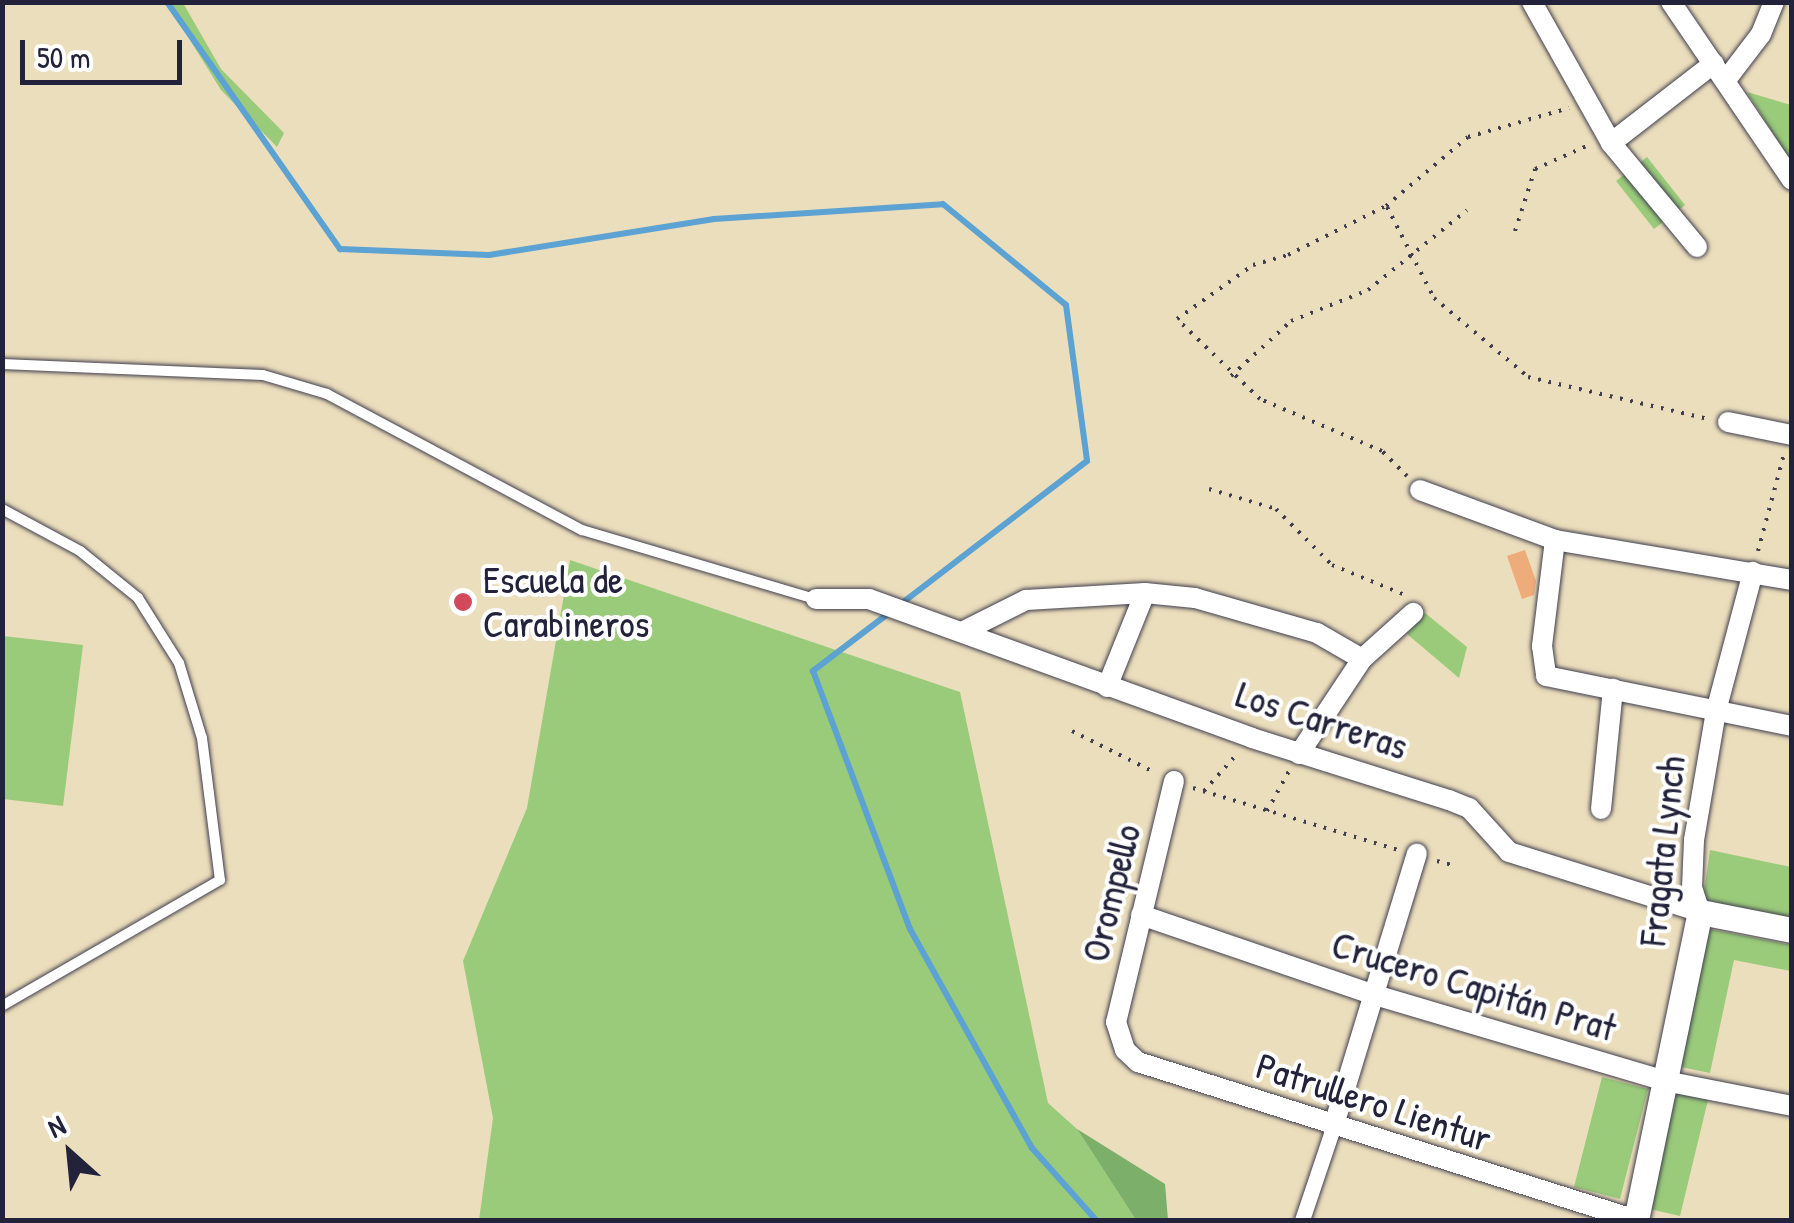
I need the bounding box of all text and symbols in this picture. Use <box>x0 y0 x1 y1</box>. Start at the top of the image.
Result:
scale bar <box>25 20 188 82</box>
text: 50 m <box>37 37 90 77</box>
place label: Escuela de Carabineros <box>483 557 649 646</box>
marker: Escuela de Carabineros <box>452 591 474 613</box>
street label: Los Carreras <box>1231 671 1413 769</box>
street label: Fragata Lynch <box>1629 754 1695 948</box>
street label: Orompello <box>1072 820 1150 966</box>
street label: Crucero Capitán Prat <box>1327 921 1621 1051</box>
street label: Patrullero Lientur <box>1251 1043 1497 1161</box>
north arrow <box>20 1103 120 1203</box>
text: N <box>41 1106 72 1147</box>

